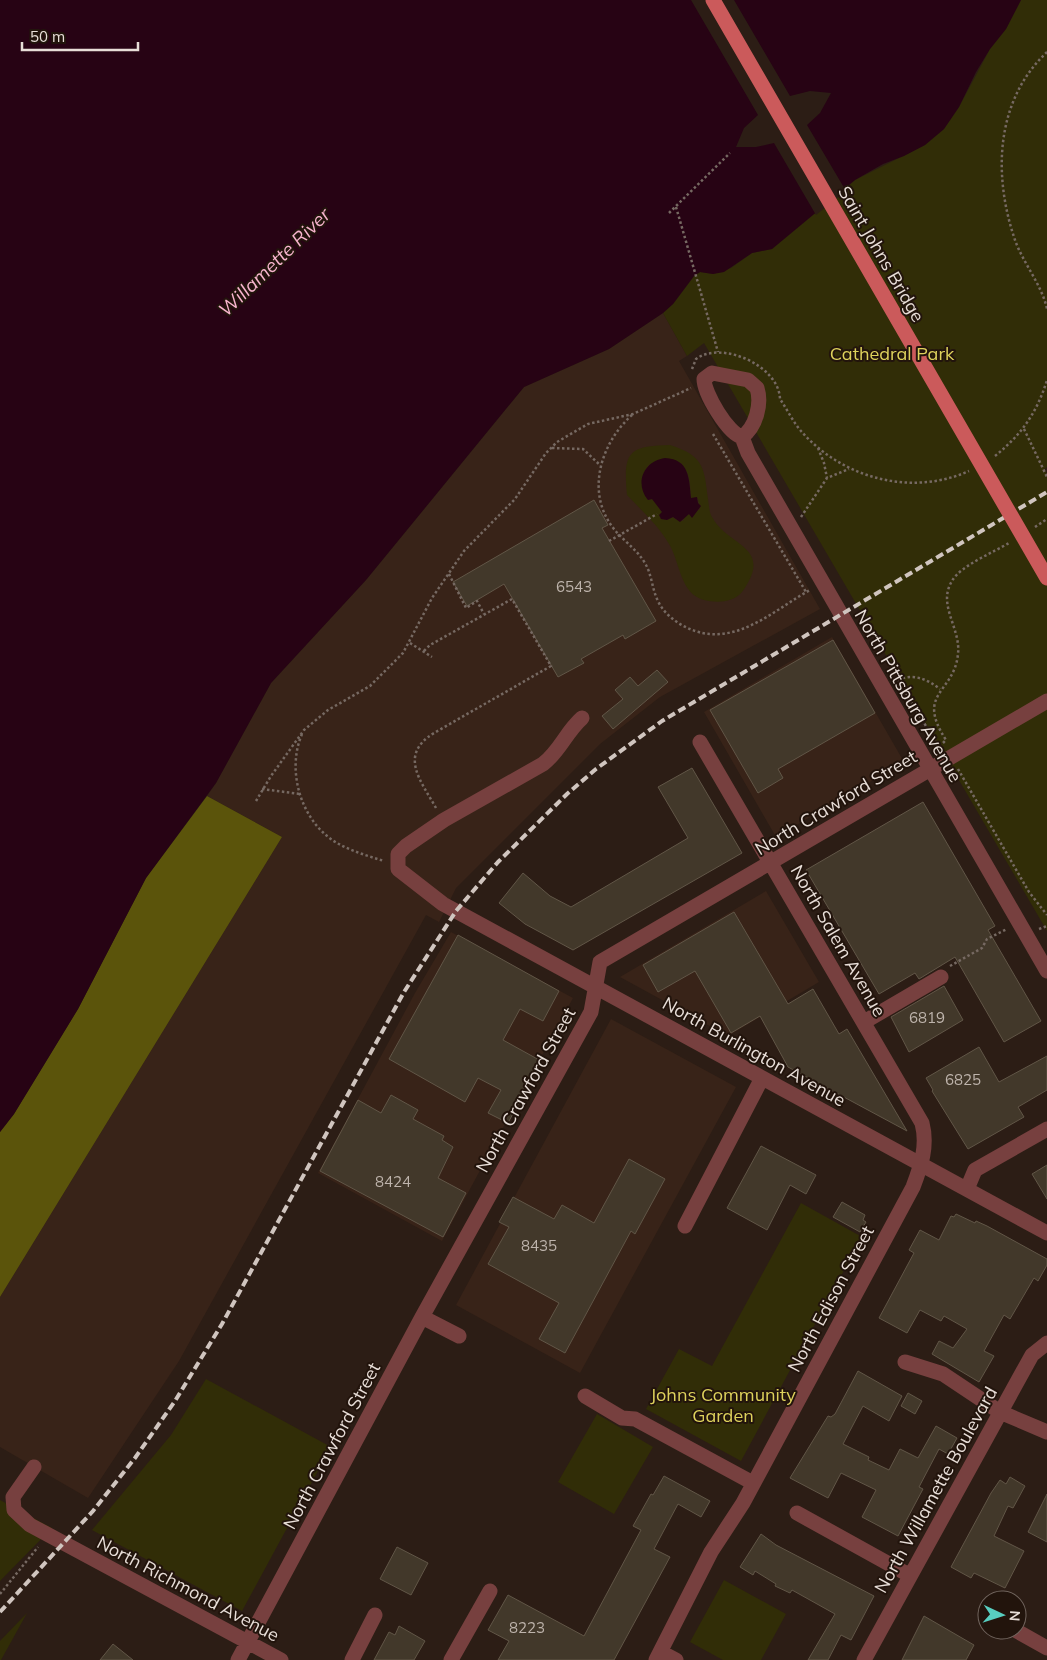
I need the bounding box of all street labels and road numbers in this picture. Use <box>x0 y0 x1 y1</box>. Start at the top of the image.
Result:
street label: Saint Johns Bridge <box>833 182 930 326</box>
street label: North Pittsburg Avenue <box>850 605 967 786</box>
street label: North Crawford Street <box>750 745 921 860</box>
street label: North Salem Avenue <box>786 861 891 1021</box>
street label: North Burlington Avenue <box>659 992 850 1112</box>
street label: North Crawford Street <box>471 1003 581 1176</box>
street label: North Edison Street <box>782 1222 879 1376</box>
street label: North Crawford Street <box>278 1359 385 1533</box>
street label: North Willamette Boulevard <box>869 1382 1002 1597</box>
street label: North Richmond Avenue <box>93 1531 283 1646</box>

